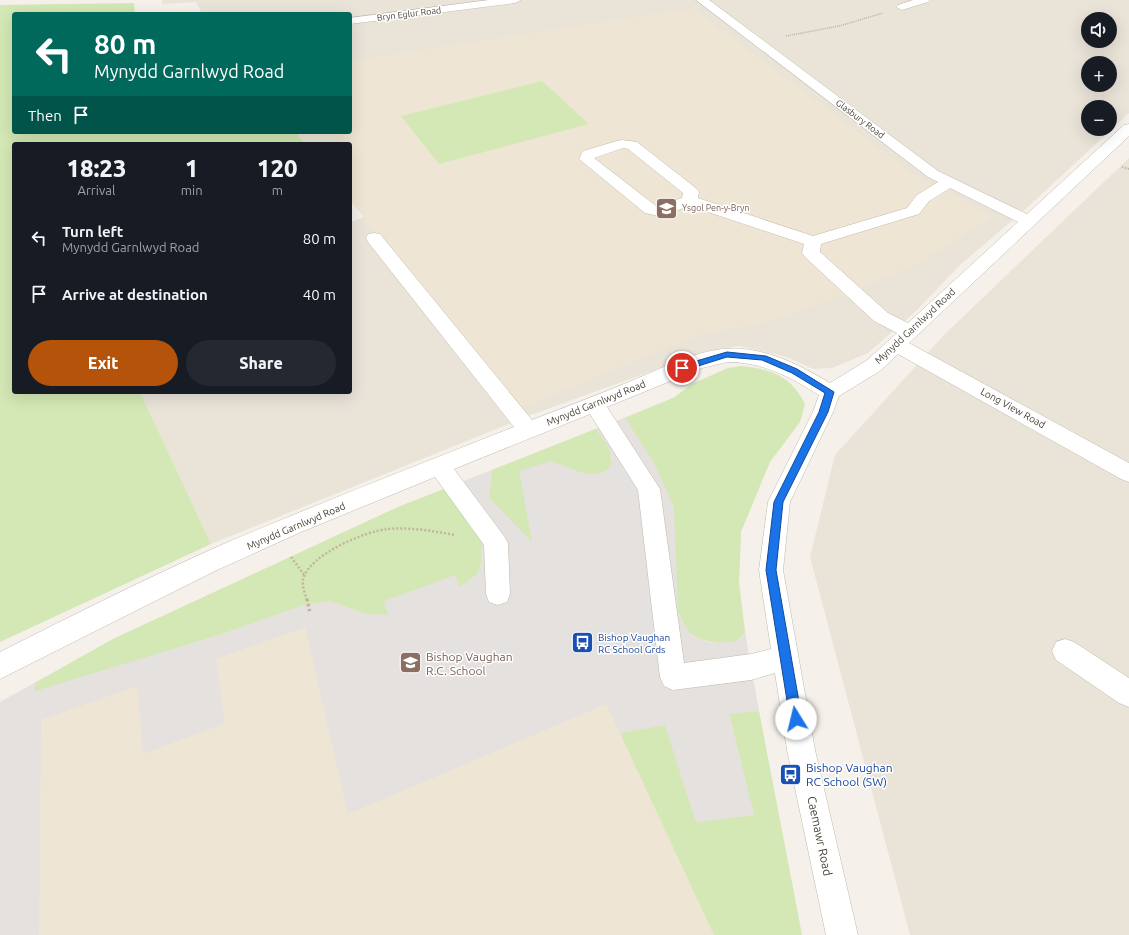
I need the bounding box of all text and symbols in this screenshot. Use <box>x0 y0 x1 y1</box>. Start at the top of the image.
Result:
street label: Bryn Eglur Road <box>376 5 442 23</box>
map controls <box>1081 12 1117 136</box>
button: sound <box>1081 12 1117 48</box>
icon: left <box>28 28 80 80</box>
text: 80 m <box>94 28 156 59</box>
button: + <box>1081 56 1117 92</box>
text: Mynydd Garnlwyd Road <box>94 61 284 81</box>
street label: Glasbury Road <box>834 98 886 140</box>
button: − <box>1081 100 1117 136</box>
icon: arrive <box>70 104 92 126</box>
text: Then <box>28 107 62 124</box>
text: 18:23 <box>66 155 126 182</box>
text: 1 <box>185 155 198 182</box>
text: 120 <box>257 155 298 182</box>
text: Arrival <box>77 183 115 197</box>
text: min <box>181 183 203 197</box>
text: m <box>272 183 283 197</box>
school or university icon: Ysgol Pen-y-Bryn <box>654 195 680 221</box>
place label: Ysgol Pen-y-Bryn <box>682 203 749 213</box>
text: Turn left <box>62 223 123 240</box>
icon: left <box>28 227 50 249</box>
text: 80 m <box>303 230 336 247</box>
text: Mynydd Garnlwyd Road <box>62 240 199 254</box>
icon: arrive <box>28 283 50 305</box>
text: Arrive at destination <box>62 286 208 303</box>
text: 40 m <box>303 286 336 303</box>
street label: Mynydd Garnlwyd Road <box>873 286 958 366</box>
button: Exit <box>28 340 178 386</box>
button: Share <box>186 340 336 386</box>
pin <box>665 351 699 385</box>
icon: arrive <box>671 357 693 379</box>
street label: Mynydd Garnlwyd Road <box>545 378 647 428</box>
street label: Long View Road <box>979 386 1047 430</box>
street label: Mynydd Garnlwyd Road <box>245 500 347 552</box>
bus stop icon: Bishop Vaughan RC School Grds <box>569 630 595 656</box>
place label: Bishop Vaughan RC School Grds <box>598 632 670 655</box>
school or university icon: Bishop Vaughan R.C. School <box>397 650 423 676</box>
place label: Bishop Vaughan R.C. School <box>426 650 513 677</box>
position arrow <box>775 698 817 740</box>
bus stop icon: Bishop Vaughan RC School (SW) <box>778 761 804 787</box>
place label: Bishop Vaughan RC School (SW) <box>806 761 893 789</box>
street label: Caemawr Road <box>805 795 835 877</box>

